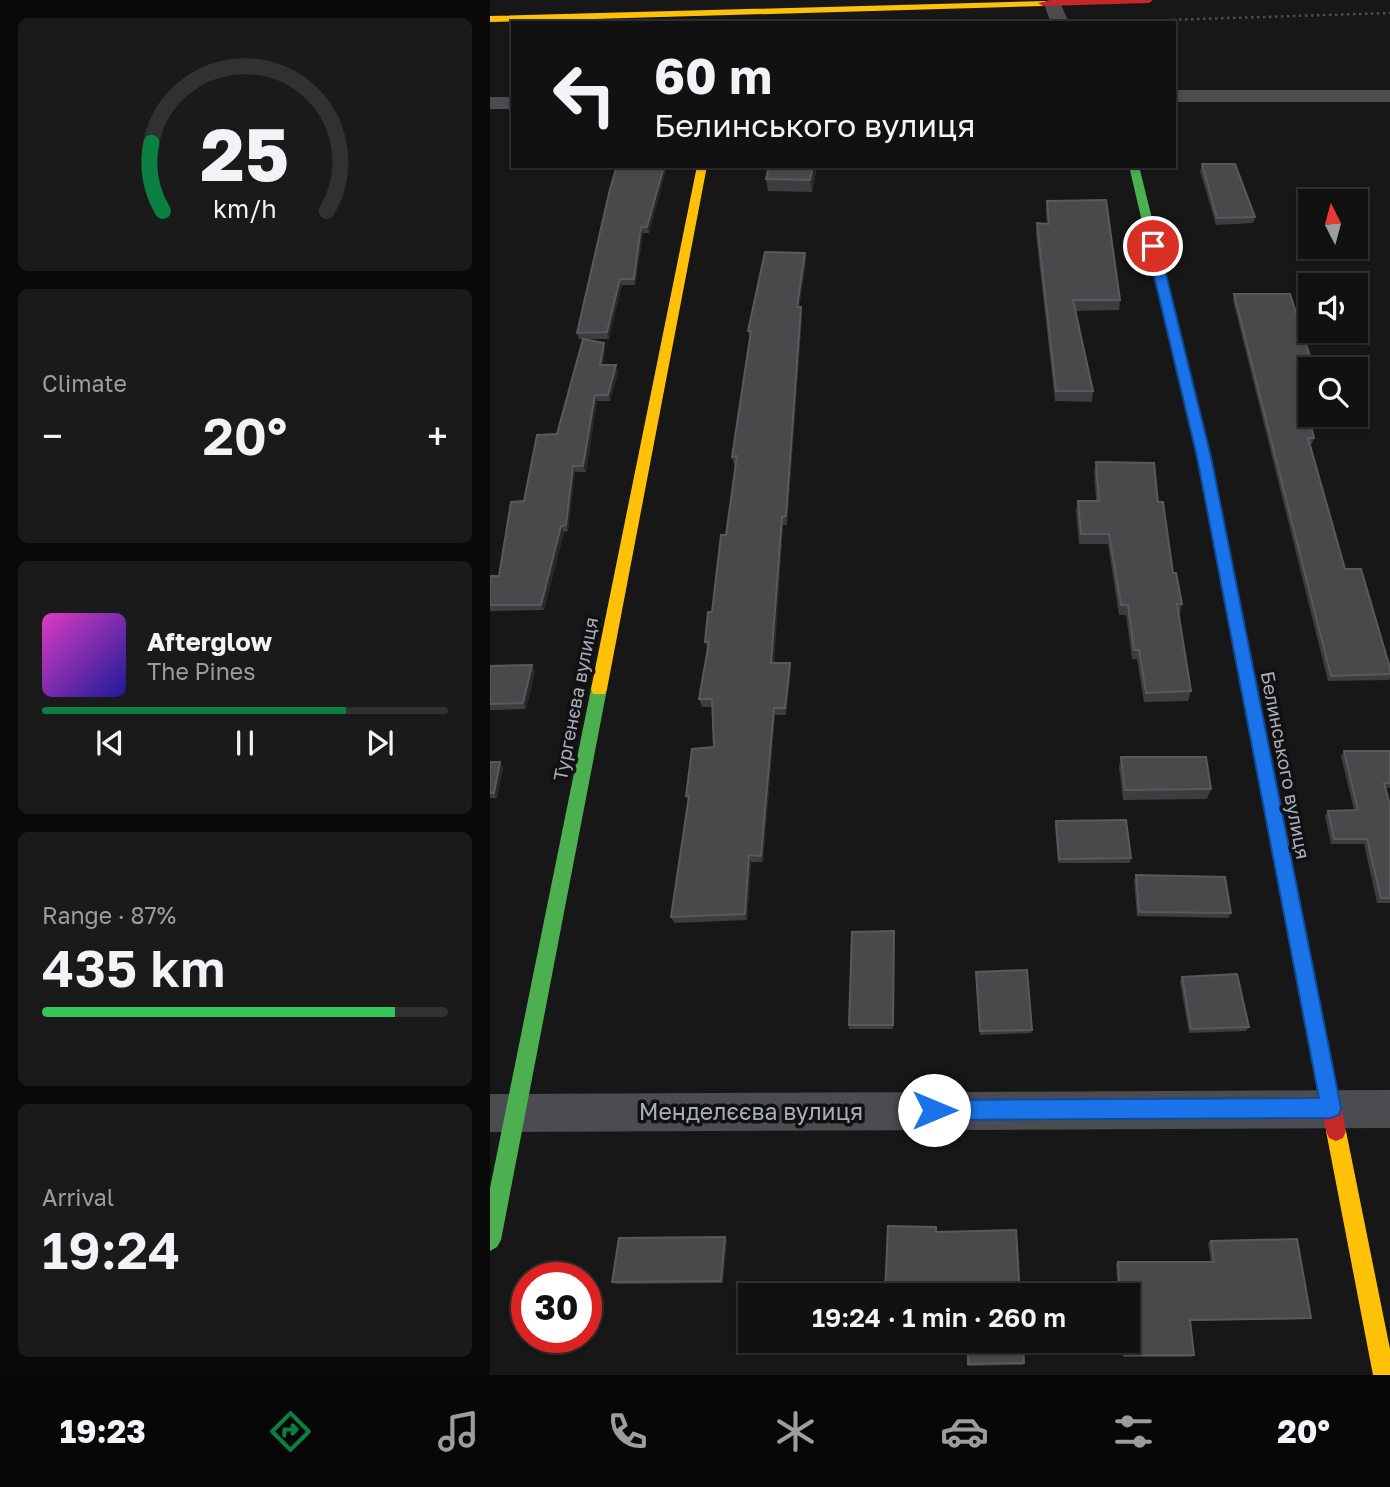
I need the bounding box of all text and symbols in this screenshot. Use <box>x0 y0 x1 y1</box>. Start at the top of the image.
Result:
text: 60 m <box>654 46 772 105</box>
icon: left <box>539 49 630 140</box>
text: Белинського вулиця <box>654 106 975 144</box>
text: 25 <box>201 110 289 197</box>
north arrow <box>1298 189 1368 259</box>
map controls <box>1298 189 1368 427</box>
text: km/h <box>213 193 277 224</box>
pin <box>1123 216 1183 276</box>
icon: arrive <box>1134 227 1172 265</box>
button: sound <box>1298 273 1368 343</box>
button: search <box>1298 357 1368 427</box>
text: Climate <box>42 369 127 397</box>
text: 20° <box>203 404 287 466</box>
text: − <box>42 413 63 458</box>
text: + <box>427 413 448 458</box>
street label: Тургенєва вулиця <box>548 615 602 783</box>
text: Afterglow <box>147 626 272 657</box>
text: The Pines <box>147 657 255 685</box>
street label: Белинського вулиця <box>1257 669 1315 861</box>
icon: previous <box>91 724 129 762</box>
icon: pause <box>226 724 264 762</box>
icon: next <box>361 724 399 762</box>
text: Range · 87% <box>42 901 176 929</box>
text: 435 km <box>42 936 226 998</box>
position arrow <box>897 1073 971 1147</box>
street label: Менделєєва вулиця <box>639 1097 863 1125</box>
text: Arrival <box>42 1183 114 1211</box>
text: 19:24 <box>42 1218 181 1280</box>
speed limit sign: 30 <box>511 1262 602 1353</box>
text: 19:24 · 1 min · 260 m <box>812 1302 1066 1333</box>
icon: directions <box>266 1407 315 1456</box>
icon: music <box>434 1407 483 1456</box>
icon: phone <box>603 1407 652 1456</box>
icon: climate <box>771 1407 820 1456</box>
icon: car <box>940 1407 989 1456</box>
icon: filters <box>1109 1407 1158 1456</box>
text: 19:23 <box>60 1412 146 1450</box>
text: 20° <box>1277 1412 1330 1450</box>

